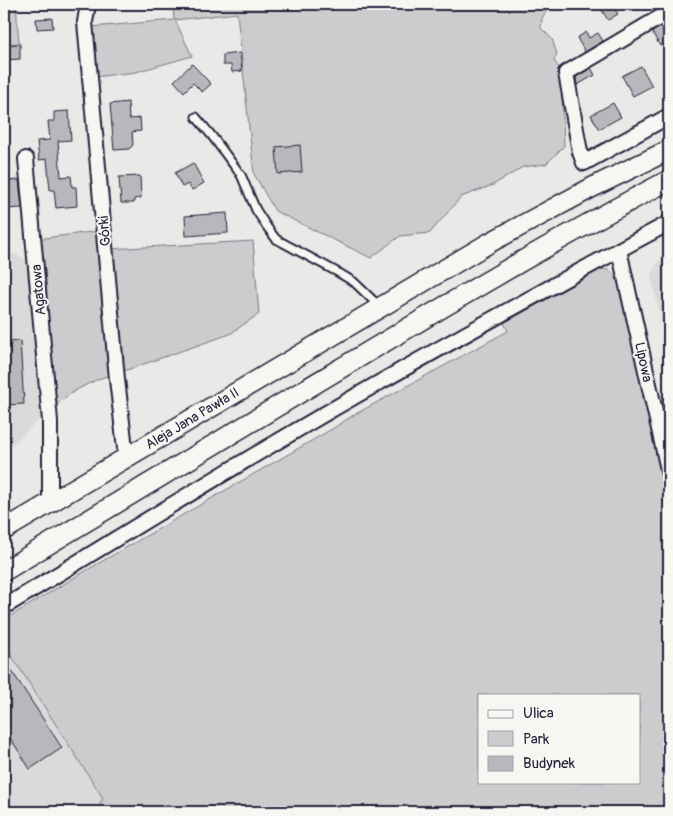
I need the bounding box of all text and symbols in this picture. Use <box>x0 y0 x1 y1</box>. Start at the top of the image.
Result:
street label: Górki <box>95 215 114 247</box>
street label: Agatowa <box>28 264 49 316</box>
street label: Lipowa <box>631 341 656 384</box>
street label: Aleja Jana Pawła II <box>142 384 242 453</box>
legend <box>478 694 640 784</box>
text: Ulica <box>523 704 554 723</box>
text: Park <box>523 730 550 749</box>
text: Budynek <box>523 754 576 773</box>

